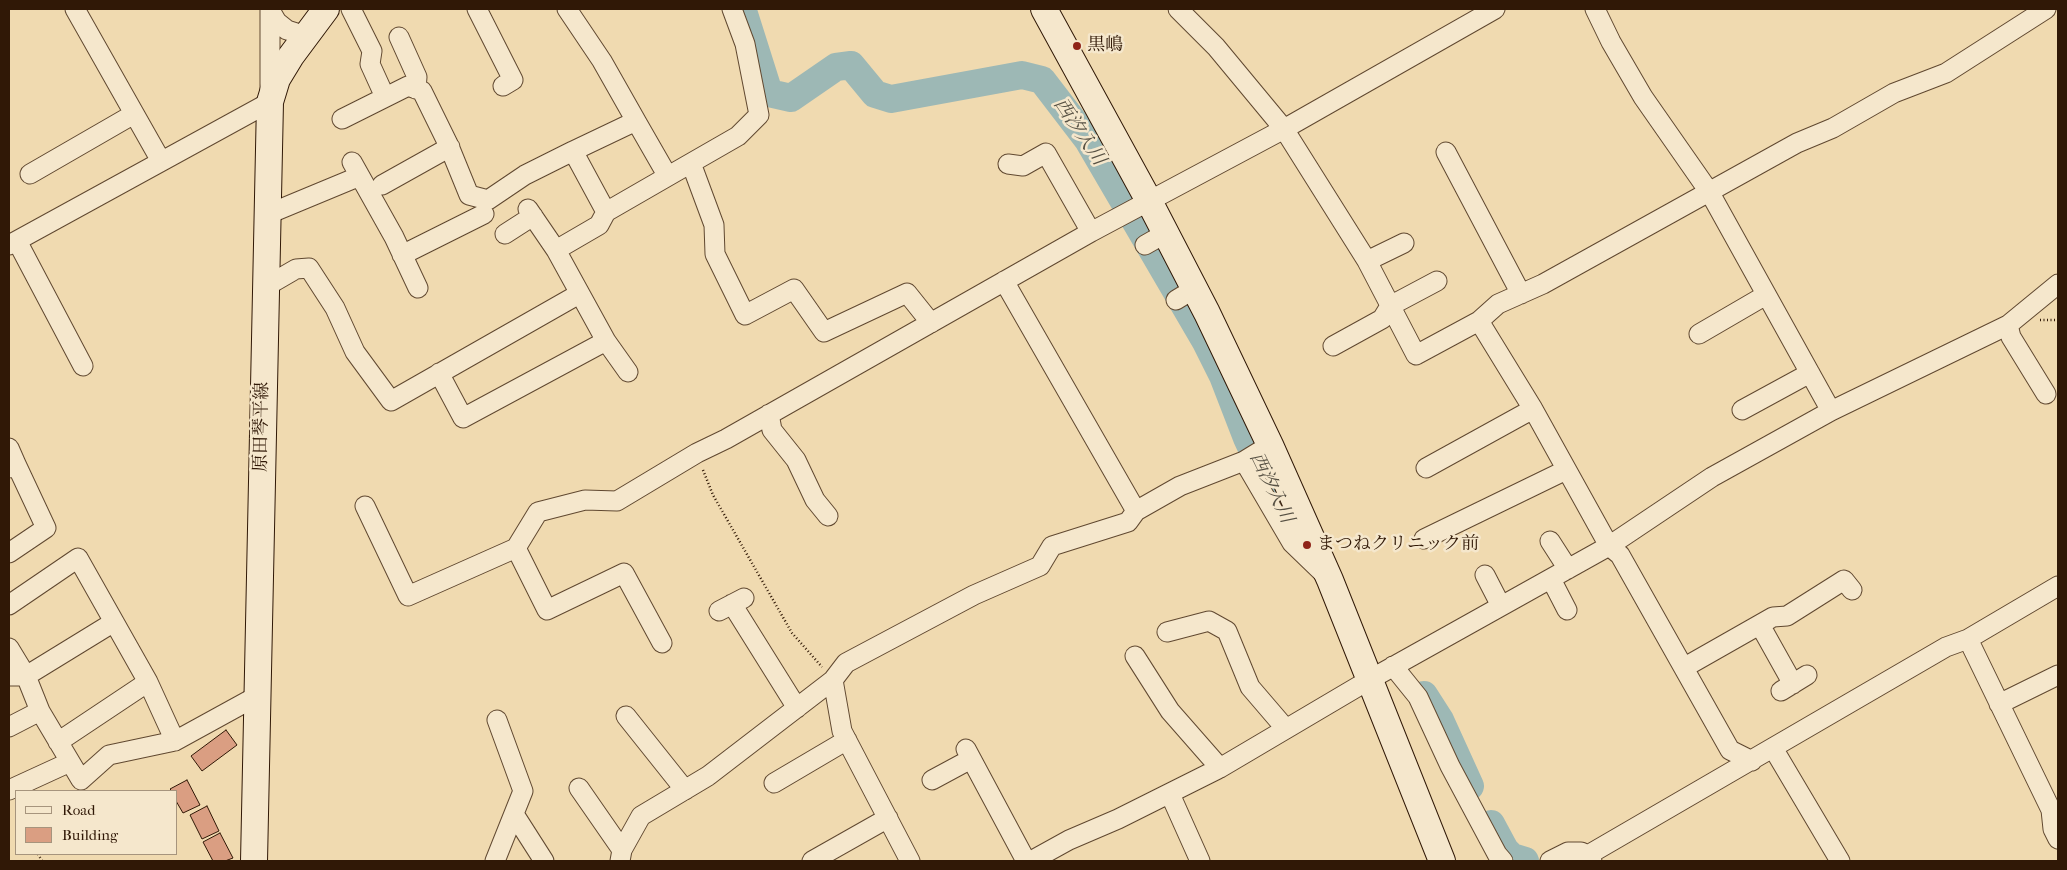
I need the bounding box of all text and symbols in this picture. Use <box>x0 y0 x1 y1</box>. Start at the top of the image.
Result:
place label: 黒嶋 <box>1087 35 1123 57</box>
marker: 黒嶋 <box>1071 40 1083 52</box>
water label: 西汐入川 <box>1048 94 1110 170</box>
street label: 原田琴平線 <box>250 382 274 472</box>
water label: 西汐入川 <box>1244 449 1298 527</box>
place label: まつねクリニック前 <box>1317 534 1479 556</box>
marker: まつねクリニック前 <box>1301 539 1313 551</box>
legend <box>15 790 178 855</box>
text: Road <box>62 801 95 819</box>
text: Building <box>62 826 118 844</box>

